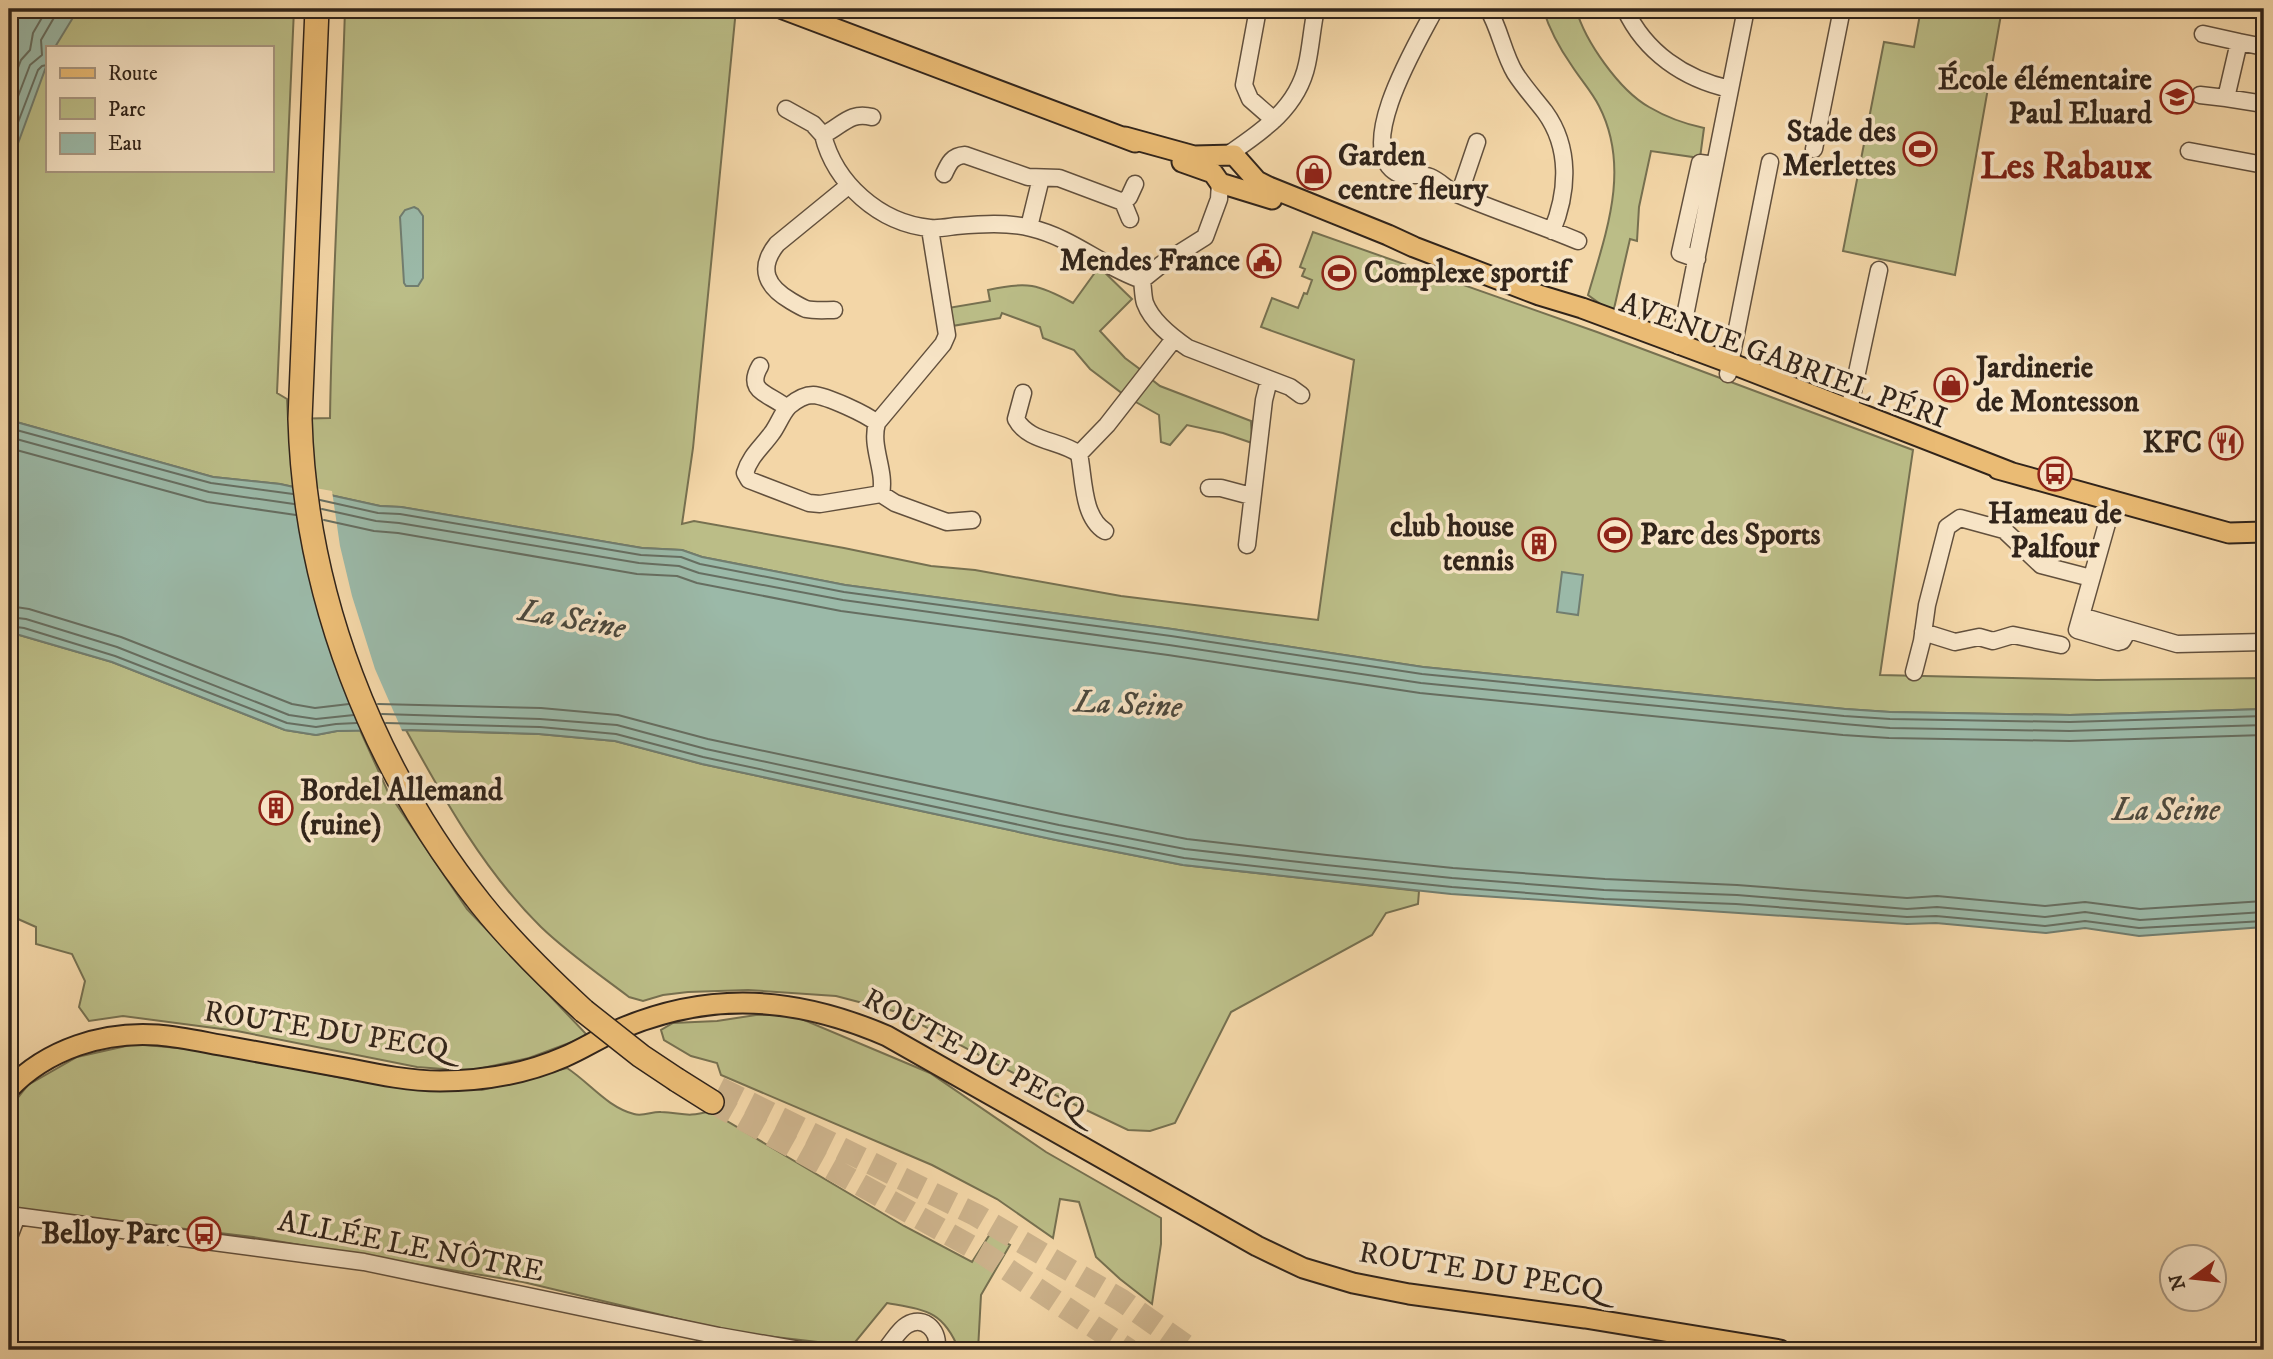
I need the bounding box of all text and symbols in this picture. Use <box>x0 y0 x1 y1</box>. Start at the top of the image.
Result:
legend <box>46 46 273 172</box>
place label: École élémentaire Paul Eluard <box>1938 60 2153 133</box>
text: Route <box>108 61 158 87</box>
school or university icon: École élémentaire Paul Eluard <box>2158 78 2196 116</box>
text: Parc <box>108 97 146 123</box>
place label: Stade des Merlettes <box>1783 114 1896 185</box>
sports icon: Stade des Merlettes <box>1901 130 1939 168</box>
text: Eau <box>108 131 142 157</box>
place label: Garden centre fleury <box>1338 138 1488 209</box>
district label: Les Rabaux <box>1980 144 2153 191</box>
shop icon: Garden centre fleury <box>1295 154 1333 192</box>
public building icon: Mendes France <box>1245 242 1283 280</box>
place label: Mendes France <box>1059 243 1241 280</box>
sports icon: Complexe sportif <box>1320 254 1358 292</box>
place label: Complexe sportif <box>1364 255 1574 292</box>
street label: AVENUE GABRIEL PÉRI <box>1614 284 1952 437</box>
place label: Jardinerie de Montesson <box>1973 350 2140 421</box>
shop icon: Jardinerie de Montesson <box>1932 366 1970 404</box>
restaurant icon: KFC <box>2207 424 2245 462</box>
place label: KFC <box>2143 425 2202 462</box>
bus stop icon: Hameau de Palfour <box>2036 455 2074 493</box>
place label: Hameau de Palfour <box>1988 496 2123 567</box>
place label: club house tennis <box>1390 509 1515 580</box>
sports icon: Parc des Sports <box>1596 516 1634 554</box>
place label: Parc des Sports <box>1640 517 1820 554</box>
building icon: club house tennis <box>1520 525 1558 563</box>
water label: La Seine <box>514 591 630 649</box>
water label: La Seine <box>1071 682 1184 728</box>
place label: Bordel Allemand (ruine) <box>300 773 504 844</box>
building icon: Bordel Allemand (ruine) <box>257 789 295 827</box>
water label: La Seine <box>2110 791 2221 831</box>
street label: ROUTE DU PECQ <box>856 981 1104 1136</box>
street label: ROUTE DU PECQ <box>201 993 465 1071</box>
street label: ALLÉE LE NÔTRE <box>275 1201 547 1291</box>
bus stop icon: Belloy Parc <box>185 1215 223 1253</box>
place label: Belloy Parc <box>41 1216 180 1253</box>
street label: ROUTE DU PECQ <box>1356 1234 1620 1312</box>
north arrow <box>2158 1244 2228 1314</box>
text: N <box>2165 1271 2191 1293</box>

